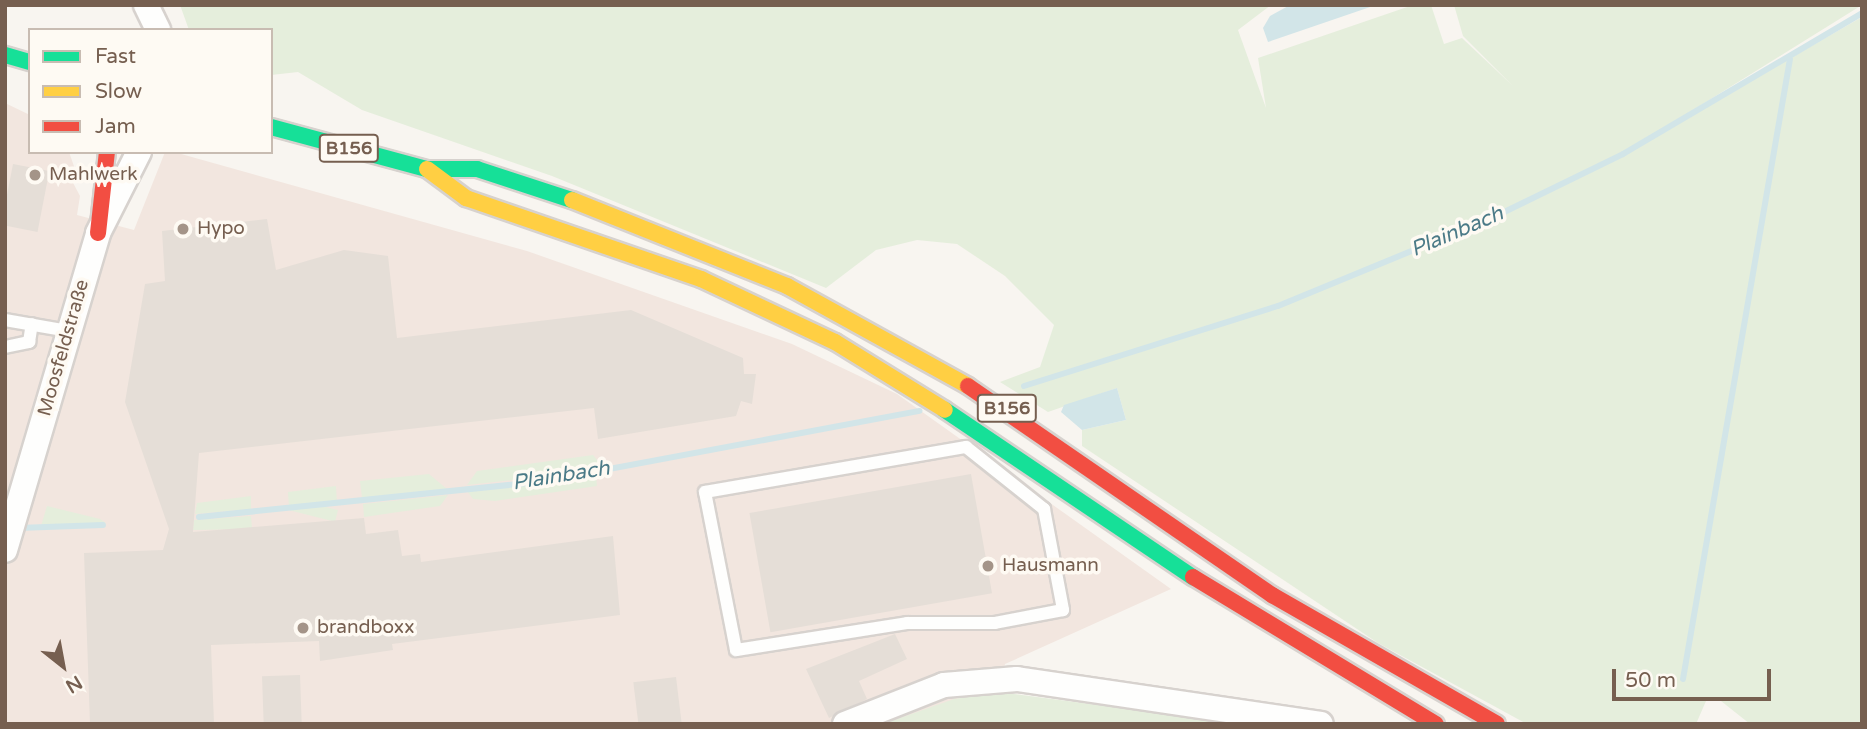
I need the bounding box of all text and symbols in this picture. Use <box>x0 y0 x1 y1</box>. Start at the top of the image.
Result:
legend <box>28 28 273 154</box>
text: Fast <box>95 44 136 69</box>
text: Slow <box>95 79 142 104</box>
text: Jam <box>95 114 136 139</box>
road number: B156 <box>318 134 380 162</box>
place label: Mahlwerk <box>49 164 138 186</box>
marker: Mahlwerk <box>27 167 43 183</box>
water label: Plainbach <box>1407 201 1507 263</box>
place label: Hypo <box>197 218 245 240</box>
marker: Hypo <box>175 221 191 237</box>
street label: Moosfeldstraße <box>34 277 94 419</box>
road number: B156 <box>976 394 1038 422</box>
water label: Plainbach <box>511 456 611 496</box>
place label: Hausmann <box>1002 555 1099 577</box>
marker: Hausmann <box>980 558 996 574</box>
place label: brandboxx <box>317 617 415 639</box>
marker: brandboxx <box>295 620 311 636</box>
north arrow <box>28 631 98 701</box>
scale bar <box>1615 656 1774 700</box>
text: 50 m <box>1625 668 1676 693</box>
text: N <box>62 671 86 697</box>

